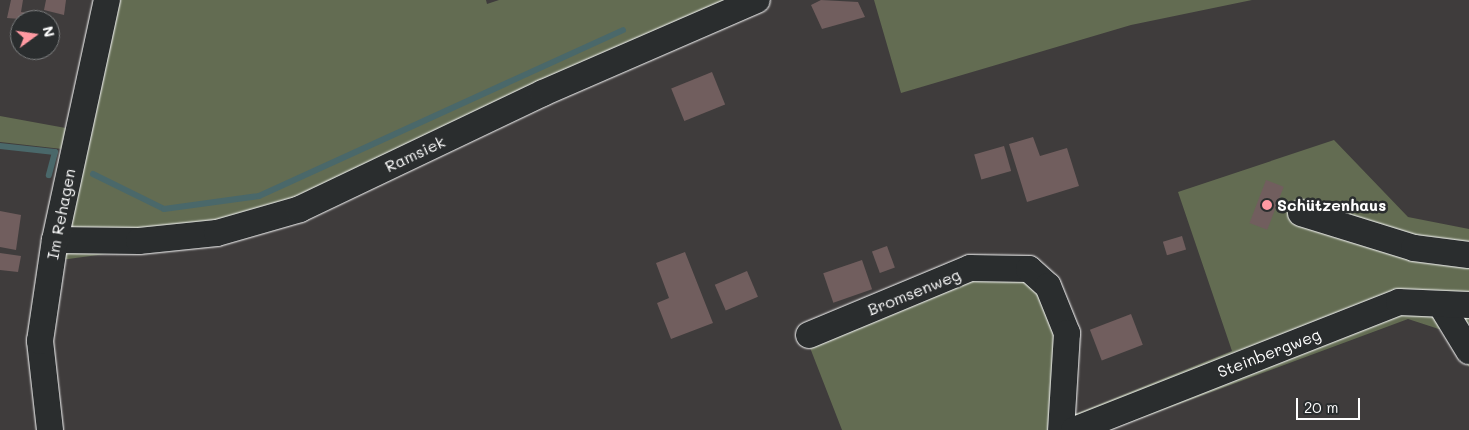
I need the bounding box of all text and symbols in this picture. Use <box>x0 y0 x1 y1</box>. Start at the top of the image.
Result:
north arrow <box>10 10 60 60</box>
text: N <box>39 24 60 39</box>
street label: Ramsiek <box>382 132 448 176</box>
street label: Im Rehagen <box>43 167 79 261</box>
place label: Schützenhaus <box>1277 195 1386 215</box>
marker: Schützenhaus <box>1261 199 1273 211</box>
street label: Bromsenweg <box>865 265 963 319</box>
street label: Steinbergweg <box>1215 325 1323 381</box>
scale bar <box>1299 388 1363 420</box>
text: 20 m <box>1304 397 1338 417</box>

